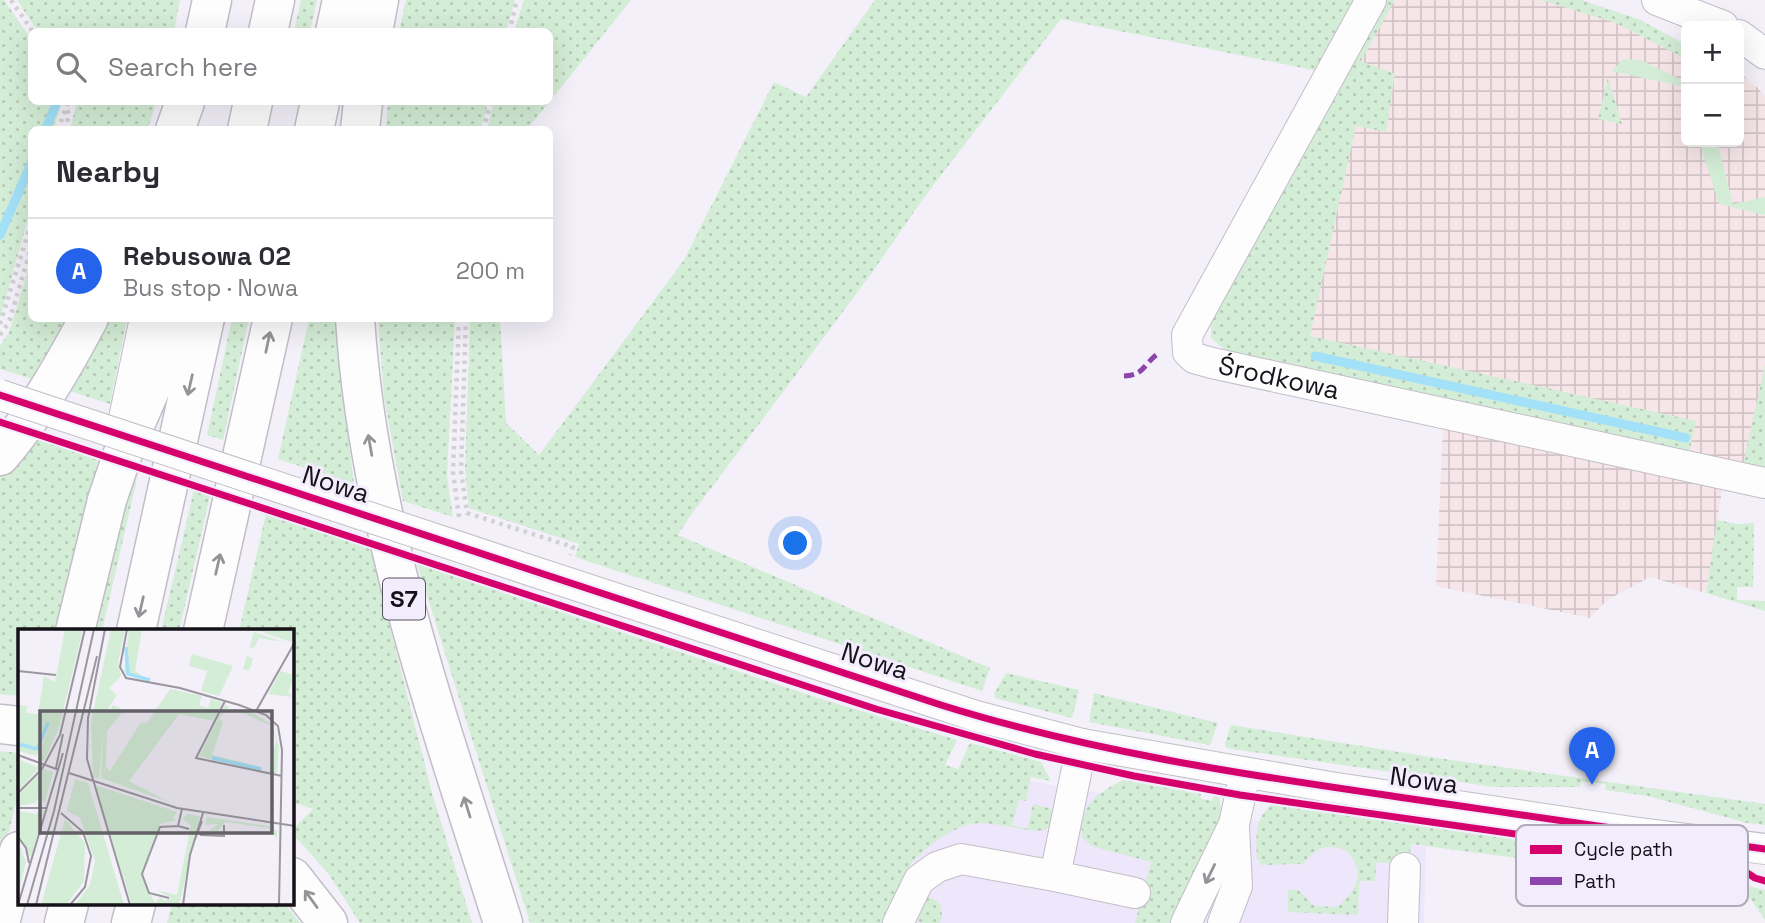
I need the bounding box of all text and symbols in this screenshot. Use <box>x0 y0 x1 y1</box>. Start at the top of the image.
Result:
map controls <box>1681 21 1744 147</box>
button: + <box>1681 21 1744 84</box>
search box <box>28 28 553 105</box>
icon: search <box>52 48 90 86</box>
text: Search here <box>108 50 258 84</box>
button: − <box>1681 84 1744 147</box>
text: Nearby <box>56 152 160 191</box>
text: Rebusowa 02 <box>123 239 291 273</box>
text: A <box>72 256 86 286</box>
text: 200 m <box>456 256 525 286</box>
text: Bus stop · Nowa <box>123 273 298 303</box>
one-way arrow <box>261 331 275 354</box>
street label: Środkowa <box>1215 348 1343 407</box>
one-way arrow <box>183 373 197 396</box>
one-way arrow <box>363 434 376 457</box>
street label: Nowa <box>298 457 374 511</box>
your location <box>778 526 812 560</box>
one-way arrow <box>211 553 225 576</box>
road number: S7 <box>383 578 425 620</box>
one-way arrow <box>134 595 147 618</box>
inset map <box>18 629 294 906</box>
street label: Nowa <box>837 634 913 688</box>
pin: A <box>1569 727 1615 785</box>
street label: Nowa <box>1388 758 1460 802</box>
one-way arrow <box>459 796 472 818</box>
legend <box>1516 825 1748 906</box>
text: Cycle path <box>1574 837 1673 862</box>
one-way arrow <box>1203 863 1216 884</box>
text: Path <box>1574 869 1616 894</box>
one-way arrow <box>304 890 318 909</box>

